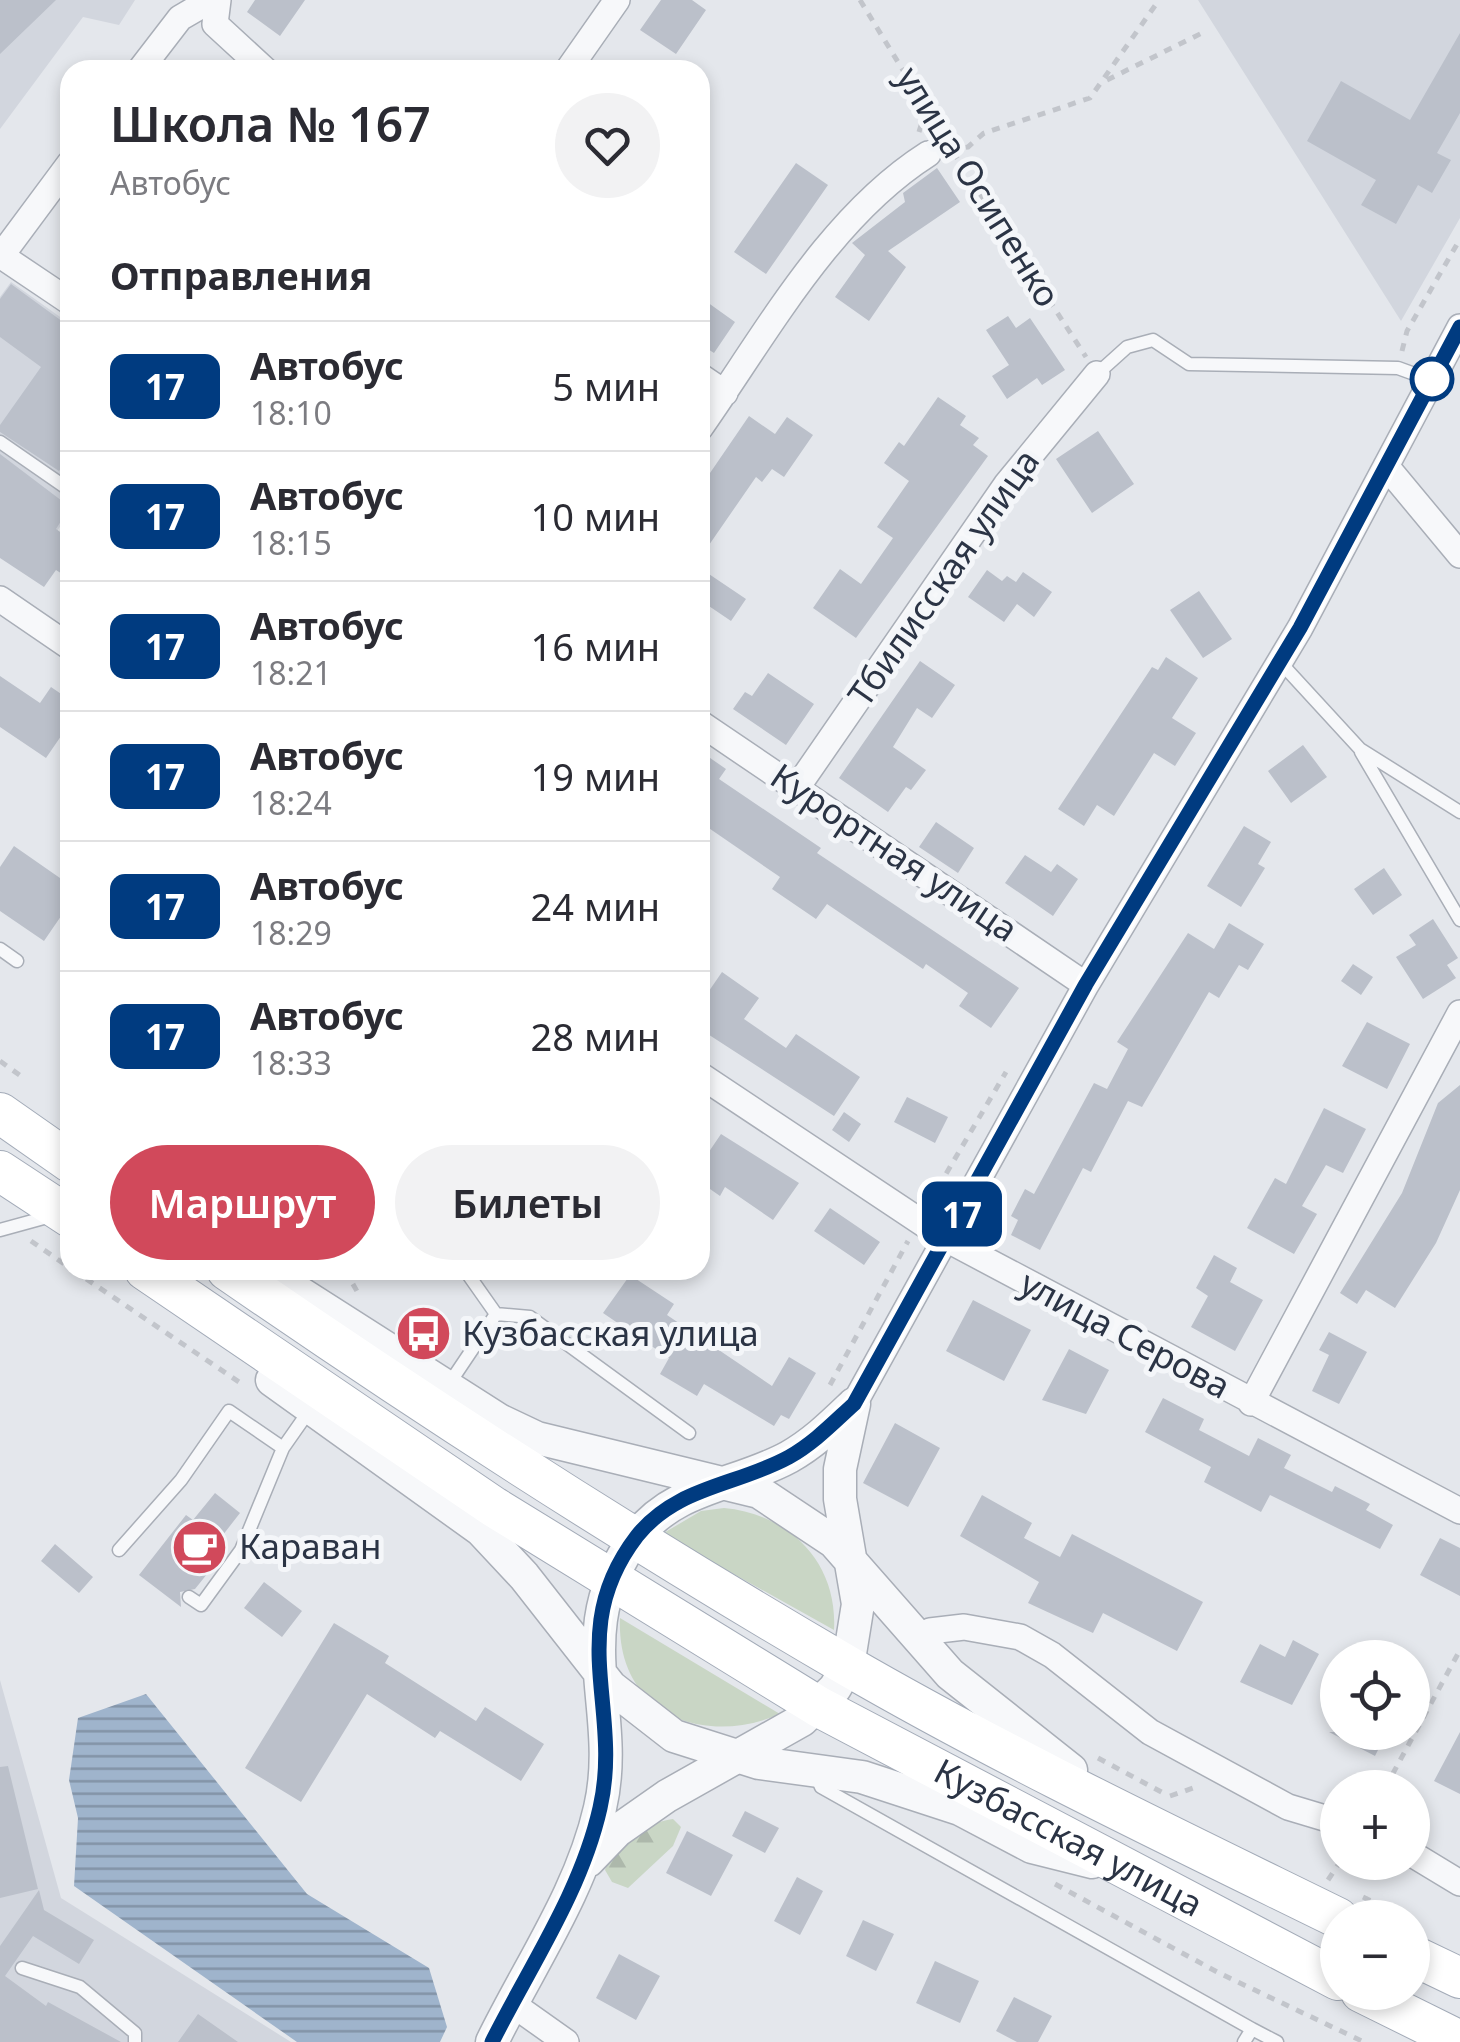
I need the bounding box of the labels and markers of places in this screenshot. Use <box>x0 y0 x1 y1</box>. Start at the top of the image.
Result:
unlabelled marker <box>1411 358 1453 400</box>
bus stop icon: Кузбасская улица <box>393 1304 453 1364</box>
place label: Кузбасская улица <box>462 1309 759 1356</box>
cafe icon: Караван <box>170 1517 230 1577</box>
place label: Караван <box>239 1522 381 1569</box>

